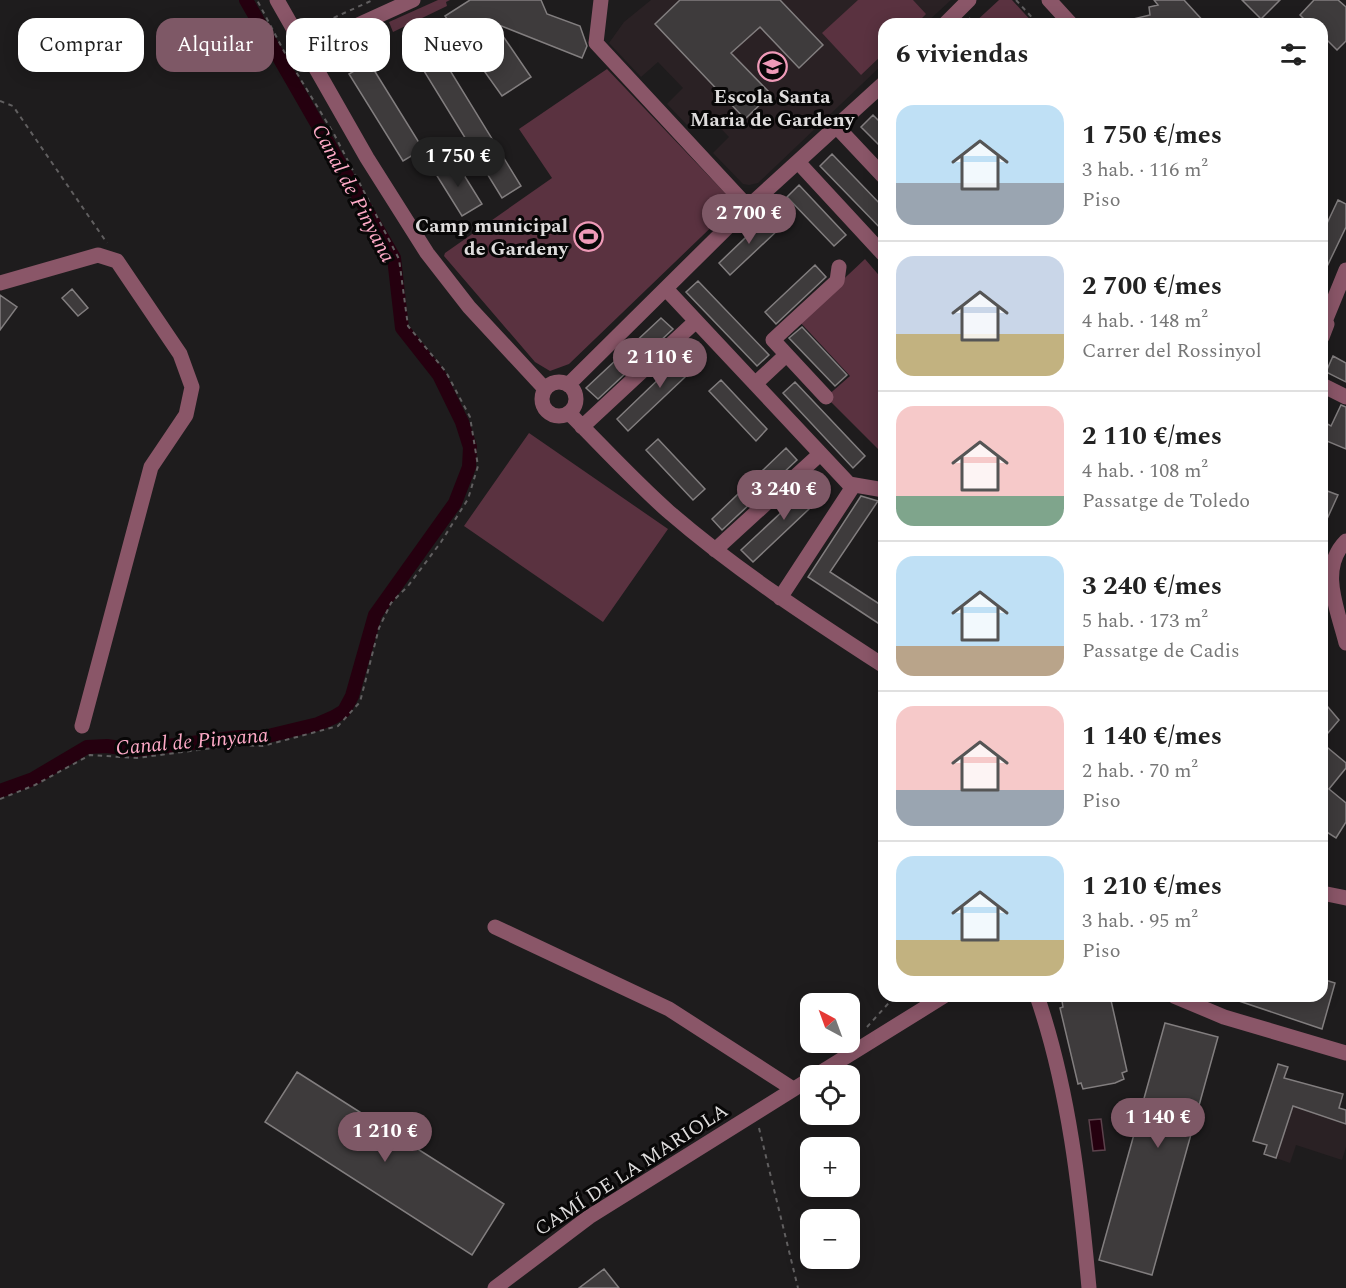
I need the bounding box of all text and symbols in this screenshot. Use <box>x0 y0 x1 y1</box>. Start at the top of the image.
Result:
chip: Comprar <box>18 18 144 72</box>
chip: Alquilar <box>156 18 274 72</box>
chip: Filtros <box>286 18 390 72</box>
chip: Nuevo <box>402 18 504 72</box>
text: 6 viviendas <box>896 34 1029 74</box>
icon: filters <box>1277 38 1310 71</box>
school or university icon: Escola Santa Maria de Gardeny <box>756 50 788 82</box>
place label: Escola Santa Maria de Gardeny <box>690 82 856 135</box>
text: 1 750 €/mes <box>1082 115 1222 155</box>
water label: Canal de Pinyana <box>303 118 403 269</box>
icon: home <box>944 129 1016 201</box>
pin: 1 750 € <box>403 137 513 188</box>
text: 1 750 € <box>425 141 491 171</box>
text: 3 hab. · 116 m² <box>1082 155 1208 185</box>
text: Piso <box>1082 185 1120 215</box>
pin: 2 700 € <box>694 194 804 245</box>
text: 2 700 € <box>716 198 782 228</box>
place label: Camp municipal de Gardeny <box>415 211 569 264</box>
sports icon: Camp municipal de Gardeny <box>573 220 605 252</box>
text: 2 700 €/mes <box>1082 266 1222 306</box>
icon: home <box>944 280 1016 352</box>
text: 4 hab. · 148 m² <box>1082 306 1208 336</box>
text: Carrer del Rossinyol <box>1082 336 1262 366</box>
pin: 2 110 € <box>605 338 715 389</box>
text: 2 110 € <box>627 342 693 372</box>
text: 2 110 €/mes <box>1082 416 1222 456</box>
icon: home <box>944 430 1016 502</box>
text: 4 hab. · 108 m² <box>1082 456 1208 486</box>
pin: 3 240 € <box>729 470 839 521</box>
text: 3 240 € <box>751 474 817 504</box>
text: Passatge de Toledo <box>1082 486 1250 516</box>
text: 3 240 €/mes <box>1082 566 1222 606</box>
icon: home <box>944 580 1016 652</box>
text: 5 hab. · 173 m² <box>1082 606 1208 636</box>
text: Passatge de Cadis <box>1082 636 1240 666</box>
text: 1 140 €/mes <box>1082 716 1222 756</box>
water label: Canal de Pinyana <box>114 719 270 765</box>
icon: home <box>944 730 1016 802</box>
text: 2 hab. · 70 m² <box>1082 756 1198 786</box>
text: Piso <box>1082 786 1120 816</box>
text: 1 210 €/mes <box>1082 866 1222 906</box>
icon: home <box>944 880 1016 952</box>
text: 3 hab. · 95 m² <box>1082 906 1198 936</box>
text: Piso <box>1082 936 1120 966</box>
north arrow <box>800 993 860 1053</box>
map controls <box>800 993 860 1269</box>
button: locate <box>800 1065 860 1125</box>
street label: CAMÍ DE LA MARIOLA <box>529 1096 734 1244</box>
pin: 1 140 € <box>1103 1098 1213 1149</box>
text: 1 140 € <box>1125 1102 1191 1132</box>
pin: 1 210 € <box>330 1112 440 1163</box>
text: 1 210 € <box>352 1116 418 1146</box>
button: + <box>800 1137 860 1197</box>
button: − <box>800 1209 860 1269</box>

